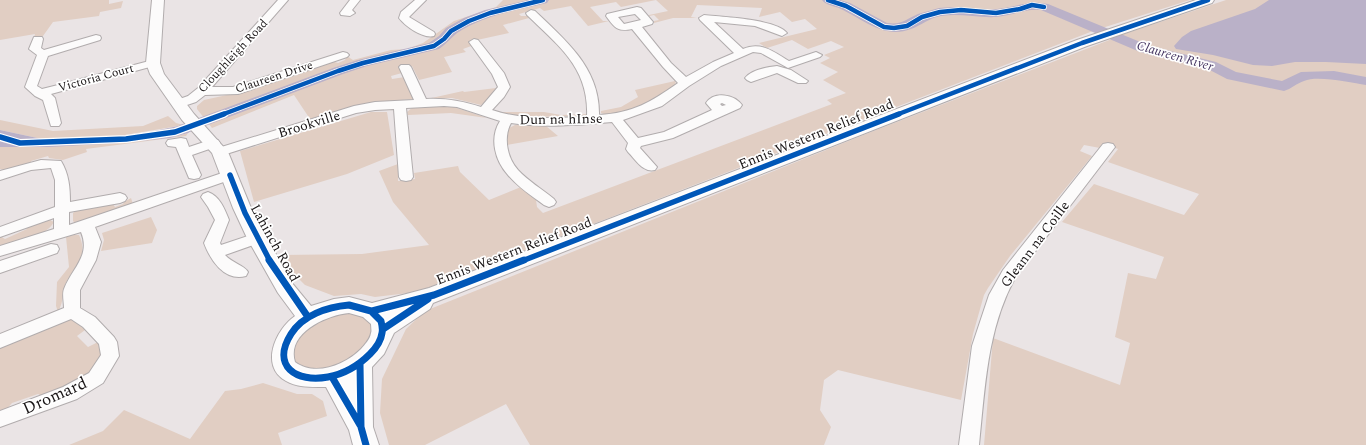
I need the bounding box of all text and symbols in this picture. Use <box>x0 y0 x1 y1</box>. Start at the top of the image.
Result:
street label: Cloughleigh Road <box>194 14 273 97</box>
water label: Claureen River <box>1134 36 1216 77</box>
street label: Claureen Drive <box>233 55 315 98</box>
street label: Victoria Court <box>56 59 136 97</box>
street label: Ennis Western Relief Road <box>735 93 897 175</box>
street label: Brookville <box>275 105 343 143</box>
street label: Dun na hInse <box>519 108 603 130</box>
street label: Gleann na Coille <box>995 196 1075 292</box>
street label: Lahinch Road <box>245 200 305 286</box>
street label: Ennis Western Relief Road <box>433 211 595 290</box>
street label: Dromard <box>19 370 91 422</box>

